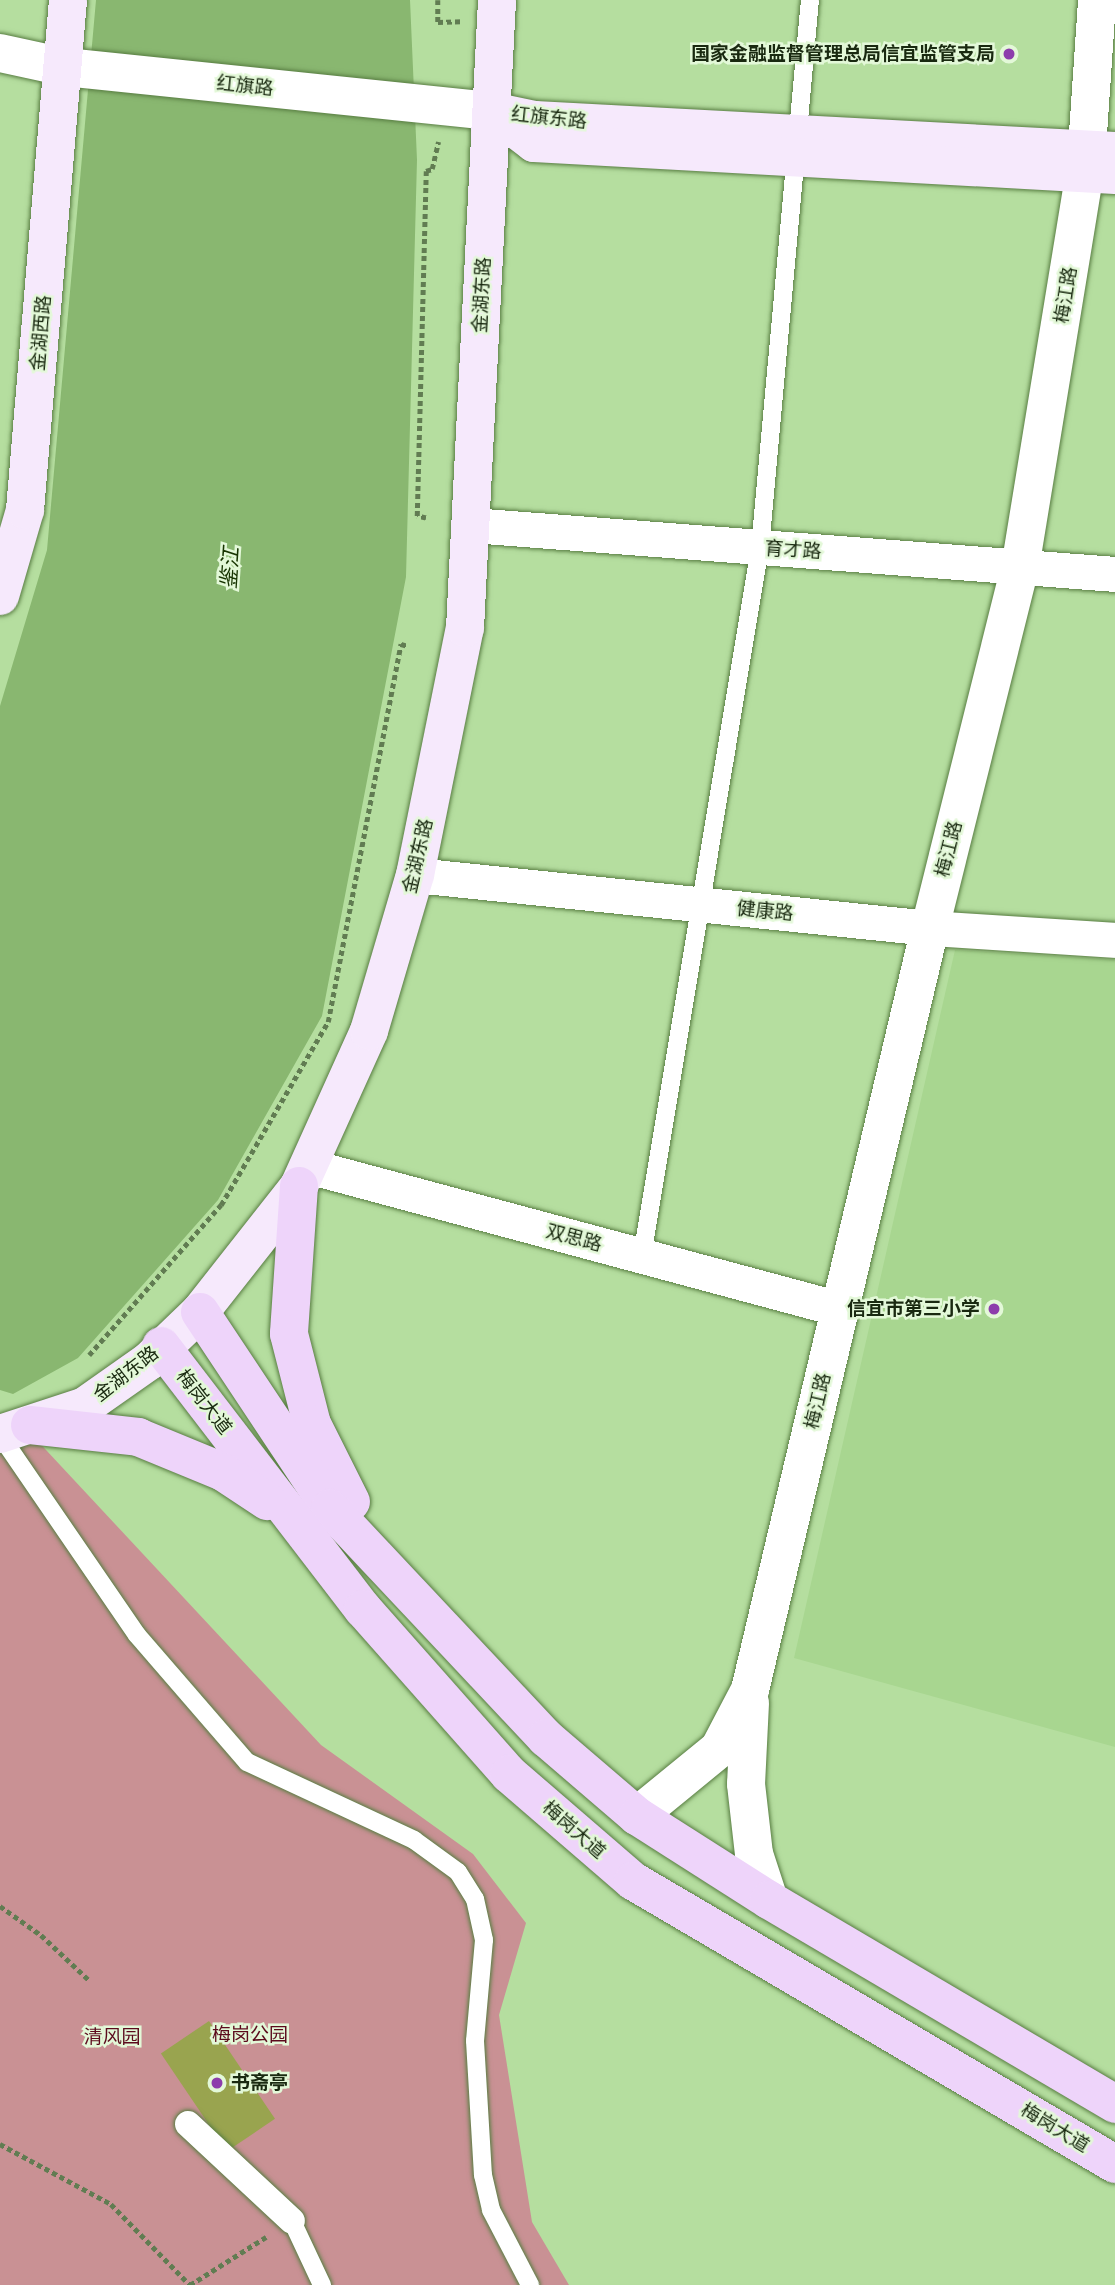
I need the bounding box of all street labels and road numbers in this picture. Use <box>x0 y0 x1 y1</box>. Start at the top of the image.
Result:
street label: 红旗路 <box>215 72 275 100</box>
street label: 红旗东路 <box>510 103 588 133</box>
street label: 金湖东路 <box>469 256 495 334</box>
street label: 梅江路 <box>1050 265 1082 325</box>
street label: 金湖西路 <box>26 294 56 372</box>
street label: 育才路 <box>764 537 822 563</box>
street label: 金湖东路 <box>398 816 438 896</box>
street label: 梅江路 <box>931 819 967 879</box>
street label: 健康路 <box>735 897 795 925</box>
street label: 双思路 <box>544 1220 604 1256</box>
street label: 金湖东路 <box>89 1342 163 1406</box>
street label: 梅岗大道 <box>172 1365 236 1439</box>
street label: 梅江路 <box>800 1371 836 1431</box>
street label: 梅岗大道 <box>538 1796 610 1864</box>
street label: 梅岗大道 <box>1017 2099 1093 2157</box>

